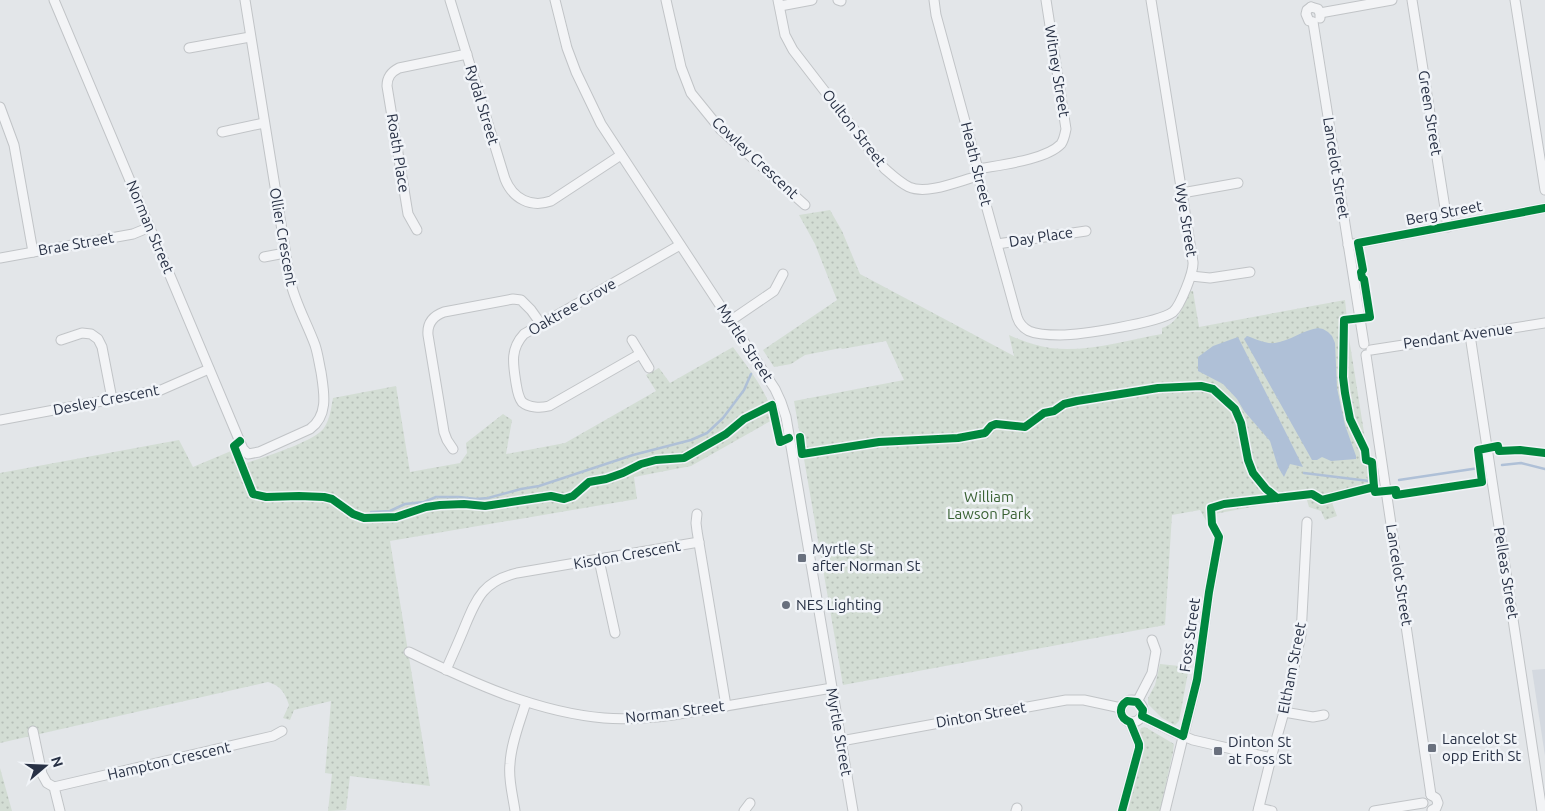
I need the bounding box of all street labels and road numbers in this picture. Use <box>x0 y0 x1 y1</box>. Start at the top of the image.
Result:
street label: Witney Street <box>1042 24 1073 118</box>
street label: Rydal Street <box>462 63 503 147</box>
street label: Green Street <box>1415 69 1446 157</box>
street label: Oulton Street <box>819 86 890 170</box>
street label: Roath Place <box>384 112 413 194</box>
street label: Cowley Crescent <box>709 113 802 202</box>
street label: Lancelot Street <box>1320 116 1353 220</box>
street label: Heath Street <box>958 120 995 208</box>
street label: Norman Street <box>123 178 178 276</box>
street label: Wye Street <box>1172 182 1201 258</box>
street label: Ollier Crescent <box>266 186 301 288</box>
street label: Berg Street <box>1404 197 1484 228</box>
street label: Day Place <box>1008 223 1074 250</box>
street label: Brae Street <box>37 228 115 259</box>
street label: Oaktree Grove <box>525 275 619 339</box>
street label: Myrtle Street <box>714 301 777 385</box>
street label: Pendant Avenue <box>1402 319 1514 352</box>
street label: Desley Crescent <box>51 381 160 418</box>
street label: Lancelot Street <box>1383 523 1416 627</box>
street label: Pelleas Street <box>1491 526 1522 620</box>
street label: Kisdon Crescent <box>572 537 682 572</box>
street label: Foss Street <box>1176 597 1203 673</box>
street label: Eltham Street <box>1274 621 1309 715</box>
street label: Myrtle Street <box>823 686 856 777</box>
street label: Norman Street <box>624 697 726 726</box>
street label: Dinton Street <box>934 698 1027 731</box>
street label: Hampton Crescent <box>106 738 232 783</box>

